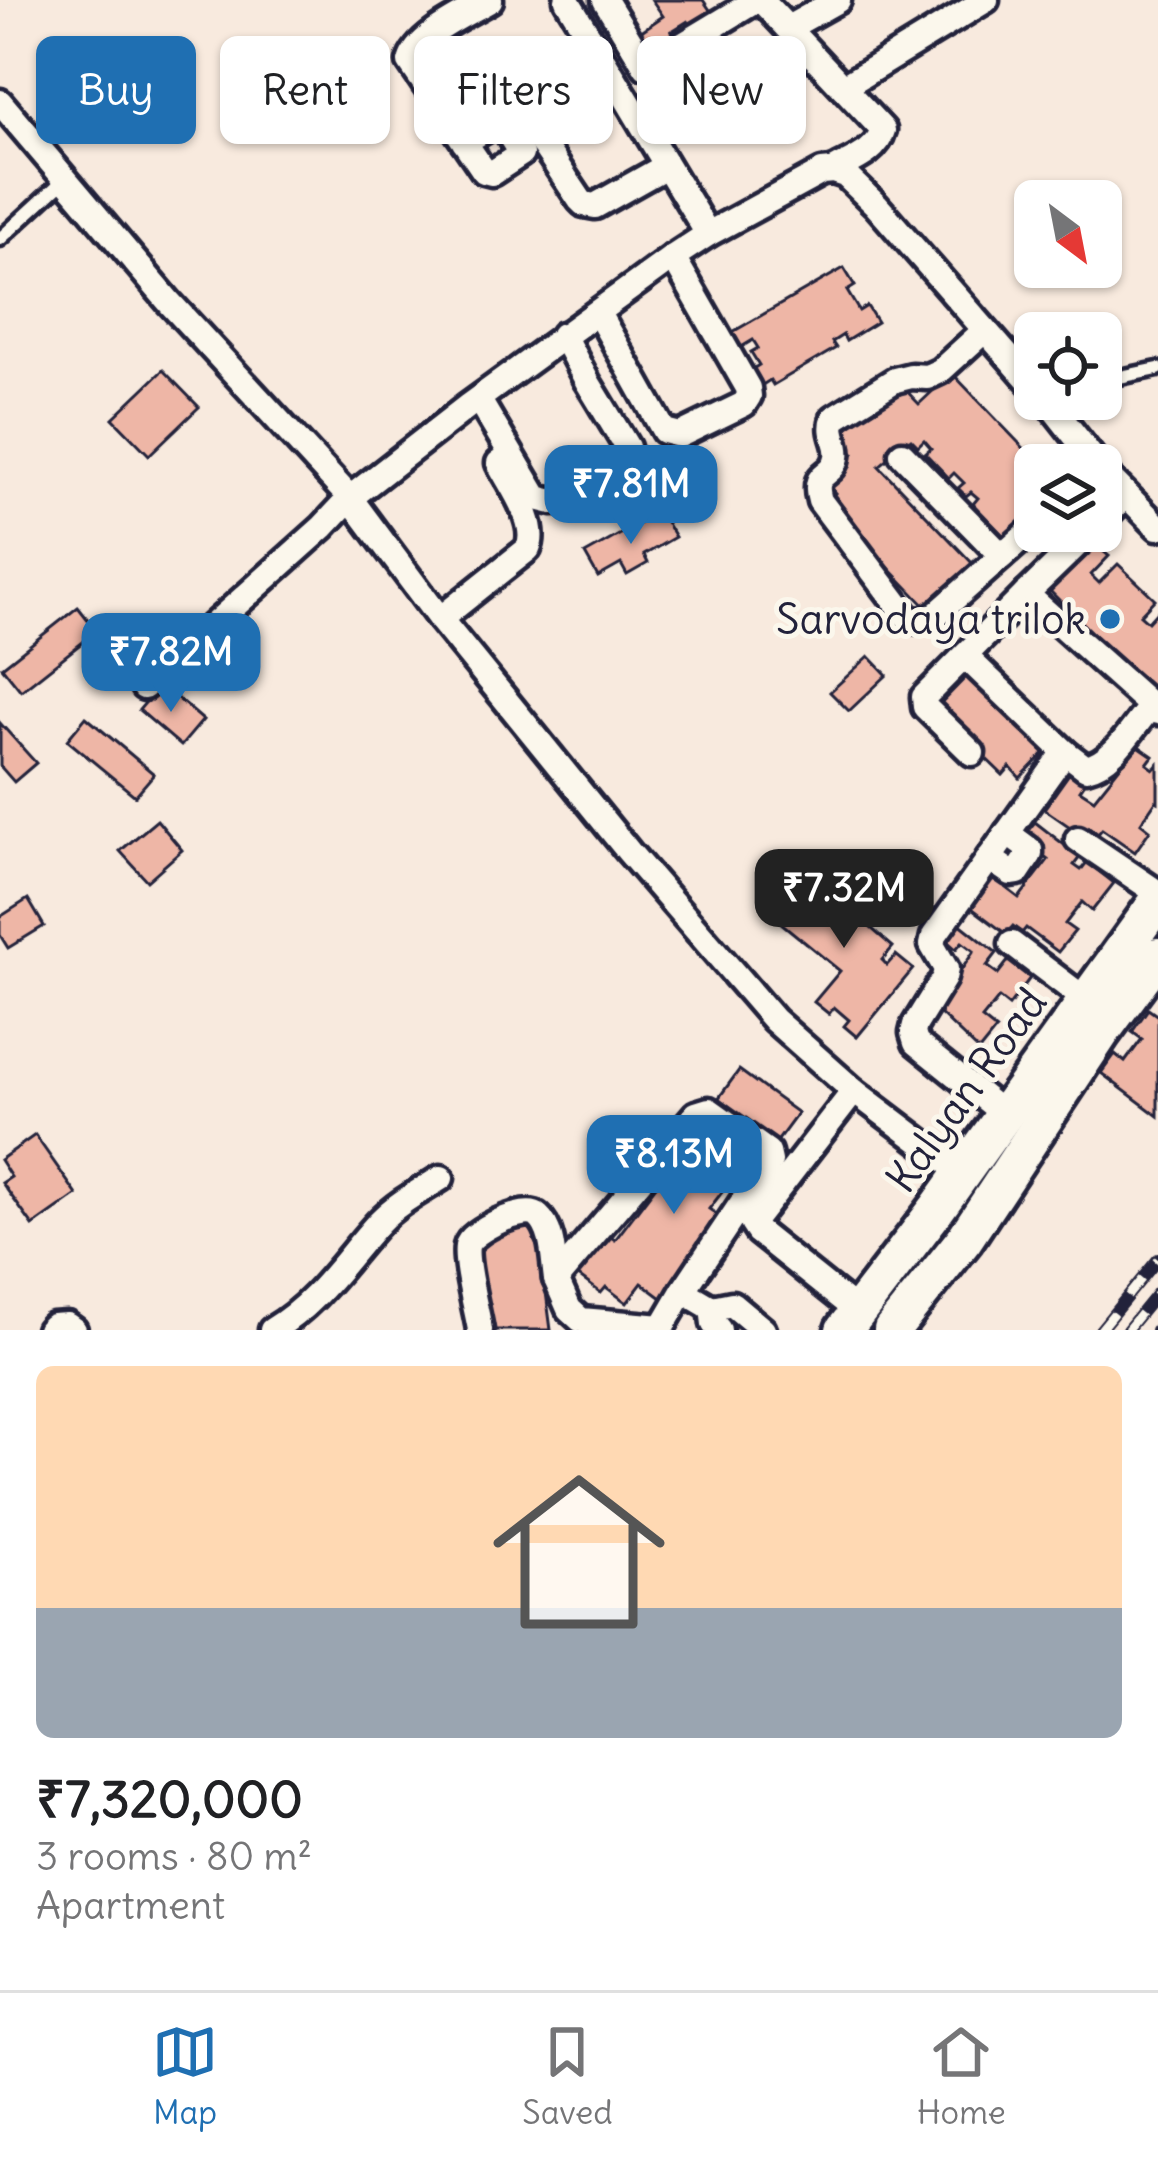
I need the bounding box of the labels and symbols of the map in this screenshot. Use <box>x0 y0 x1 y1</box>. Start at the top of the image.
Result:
north arrow <box>1014 180 1122 288</box>
pin: ₹7.81M <box>533 445 729 547</box>
place label: Sarvodaya trilok <box>776 593 1086 645</box>
marker: Sarvodaya trilok <box>1097 606 1123 632</box>
pin: ₹7.82M <box>73 613 269 715</box>
pin: ₹7.32M <box>746 849 942 951</box>
street label: Kalyan Road <box>875 978 1057 1202</box>
pin: ₹8.13M <box>576 1115 772 1217</box>

